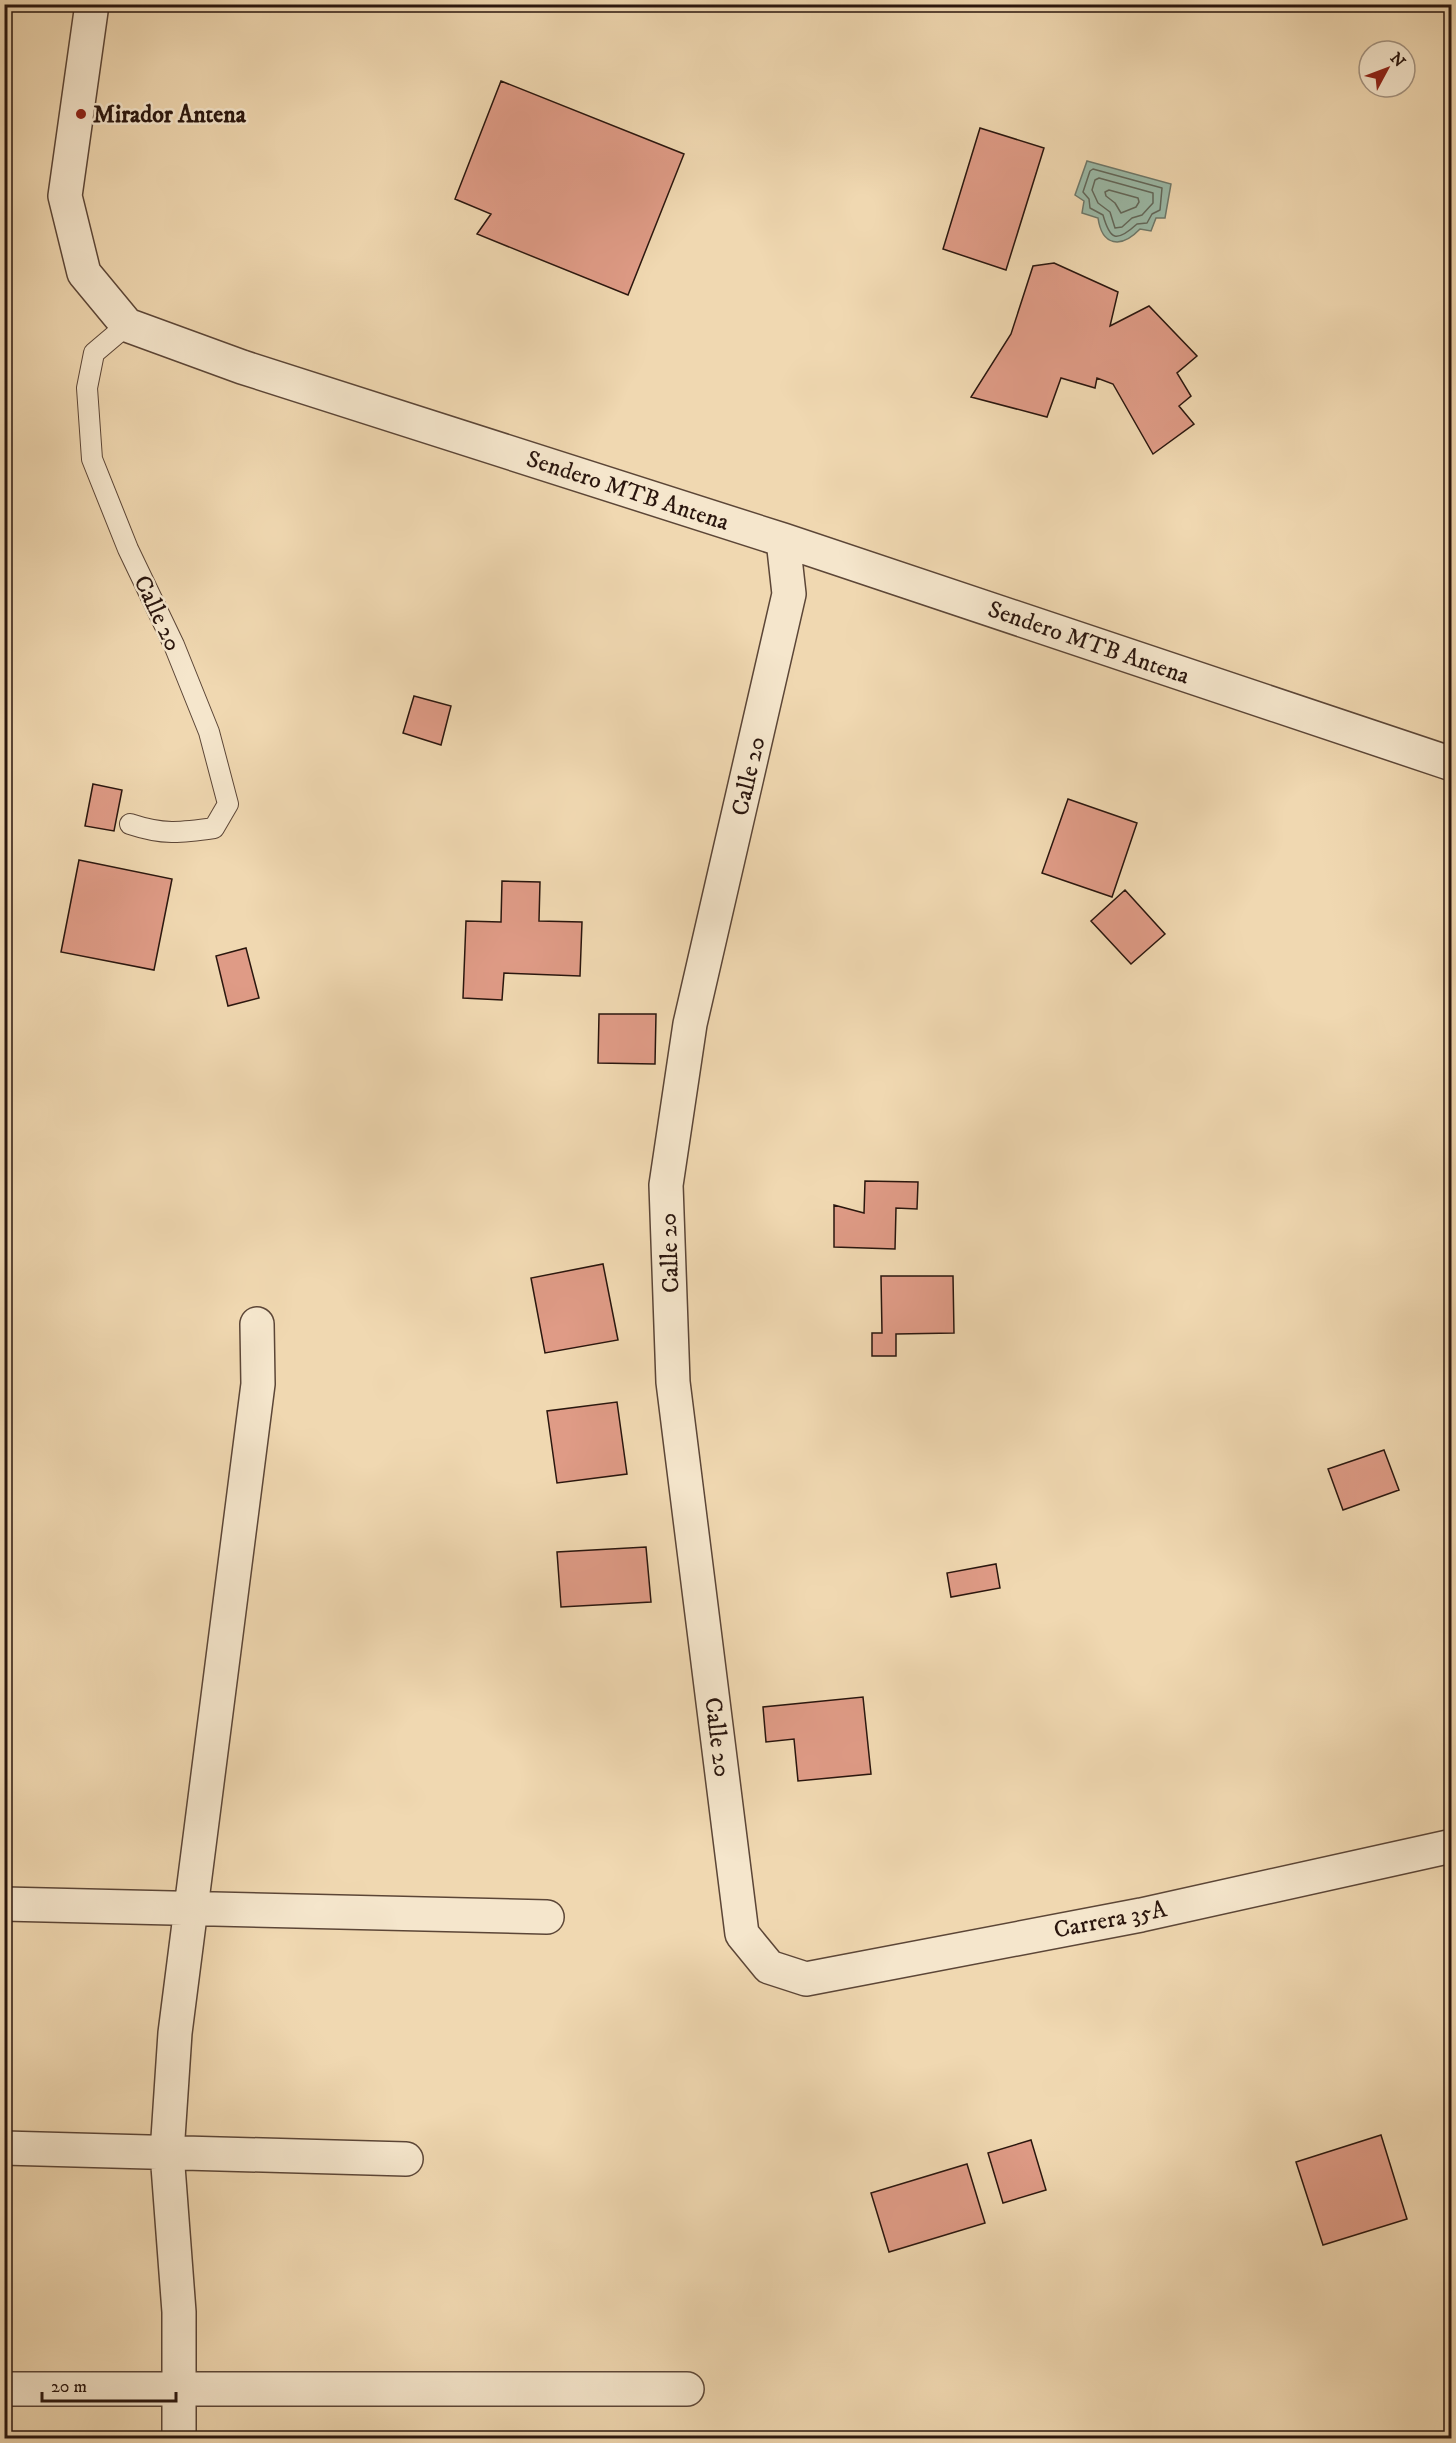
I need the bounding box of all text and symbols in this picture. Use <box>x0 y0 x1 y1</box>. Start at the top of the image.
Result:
north arrow <box>1357 39 1417 99</box>
text: N <box>1386 48 1409 71</box>
place label: Mirador Antena <box>93 100 247 130</box>
marker: Mirador Antena <box>74 107 88 121</box>
street label: Sendero MTB Antena <box>523 444 733 538</box>
street label: Calle 20 <box>127 571 188 656</box>
street label: Sendero MTB Antena <box>984 594 1194 692</box>
street label: Calle 20 <box>725 734 773 819</box>
street label: Calle 20 <box>654 1212 686 1294</box>
street label: Calle 20 <box>697 1695 737 1779</box>
street label: Carrera 35A <box>1051 1894 1170 1946</box>
scale bar <box>42 2365 176 2403</box>
text: 20 m <box>51 2376 87 2398</box>

